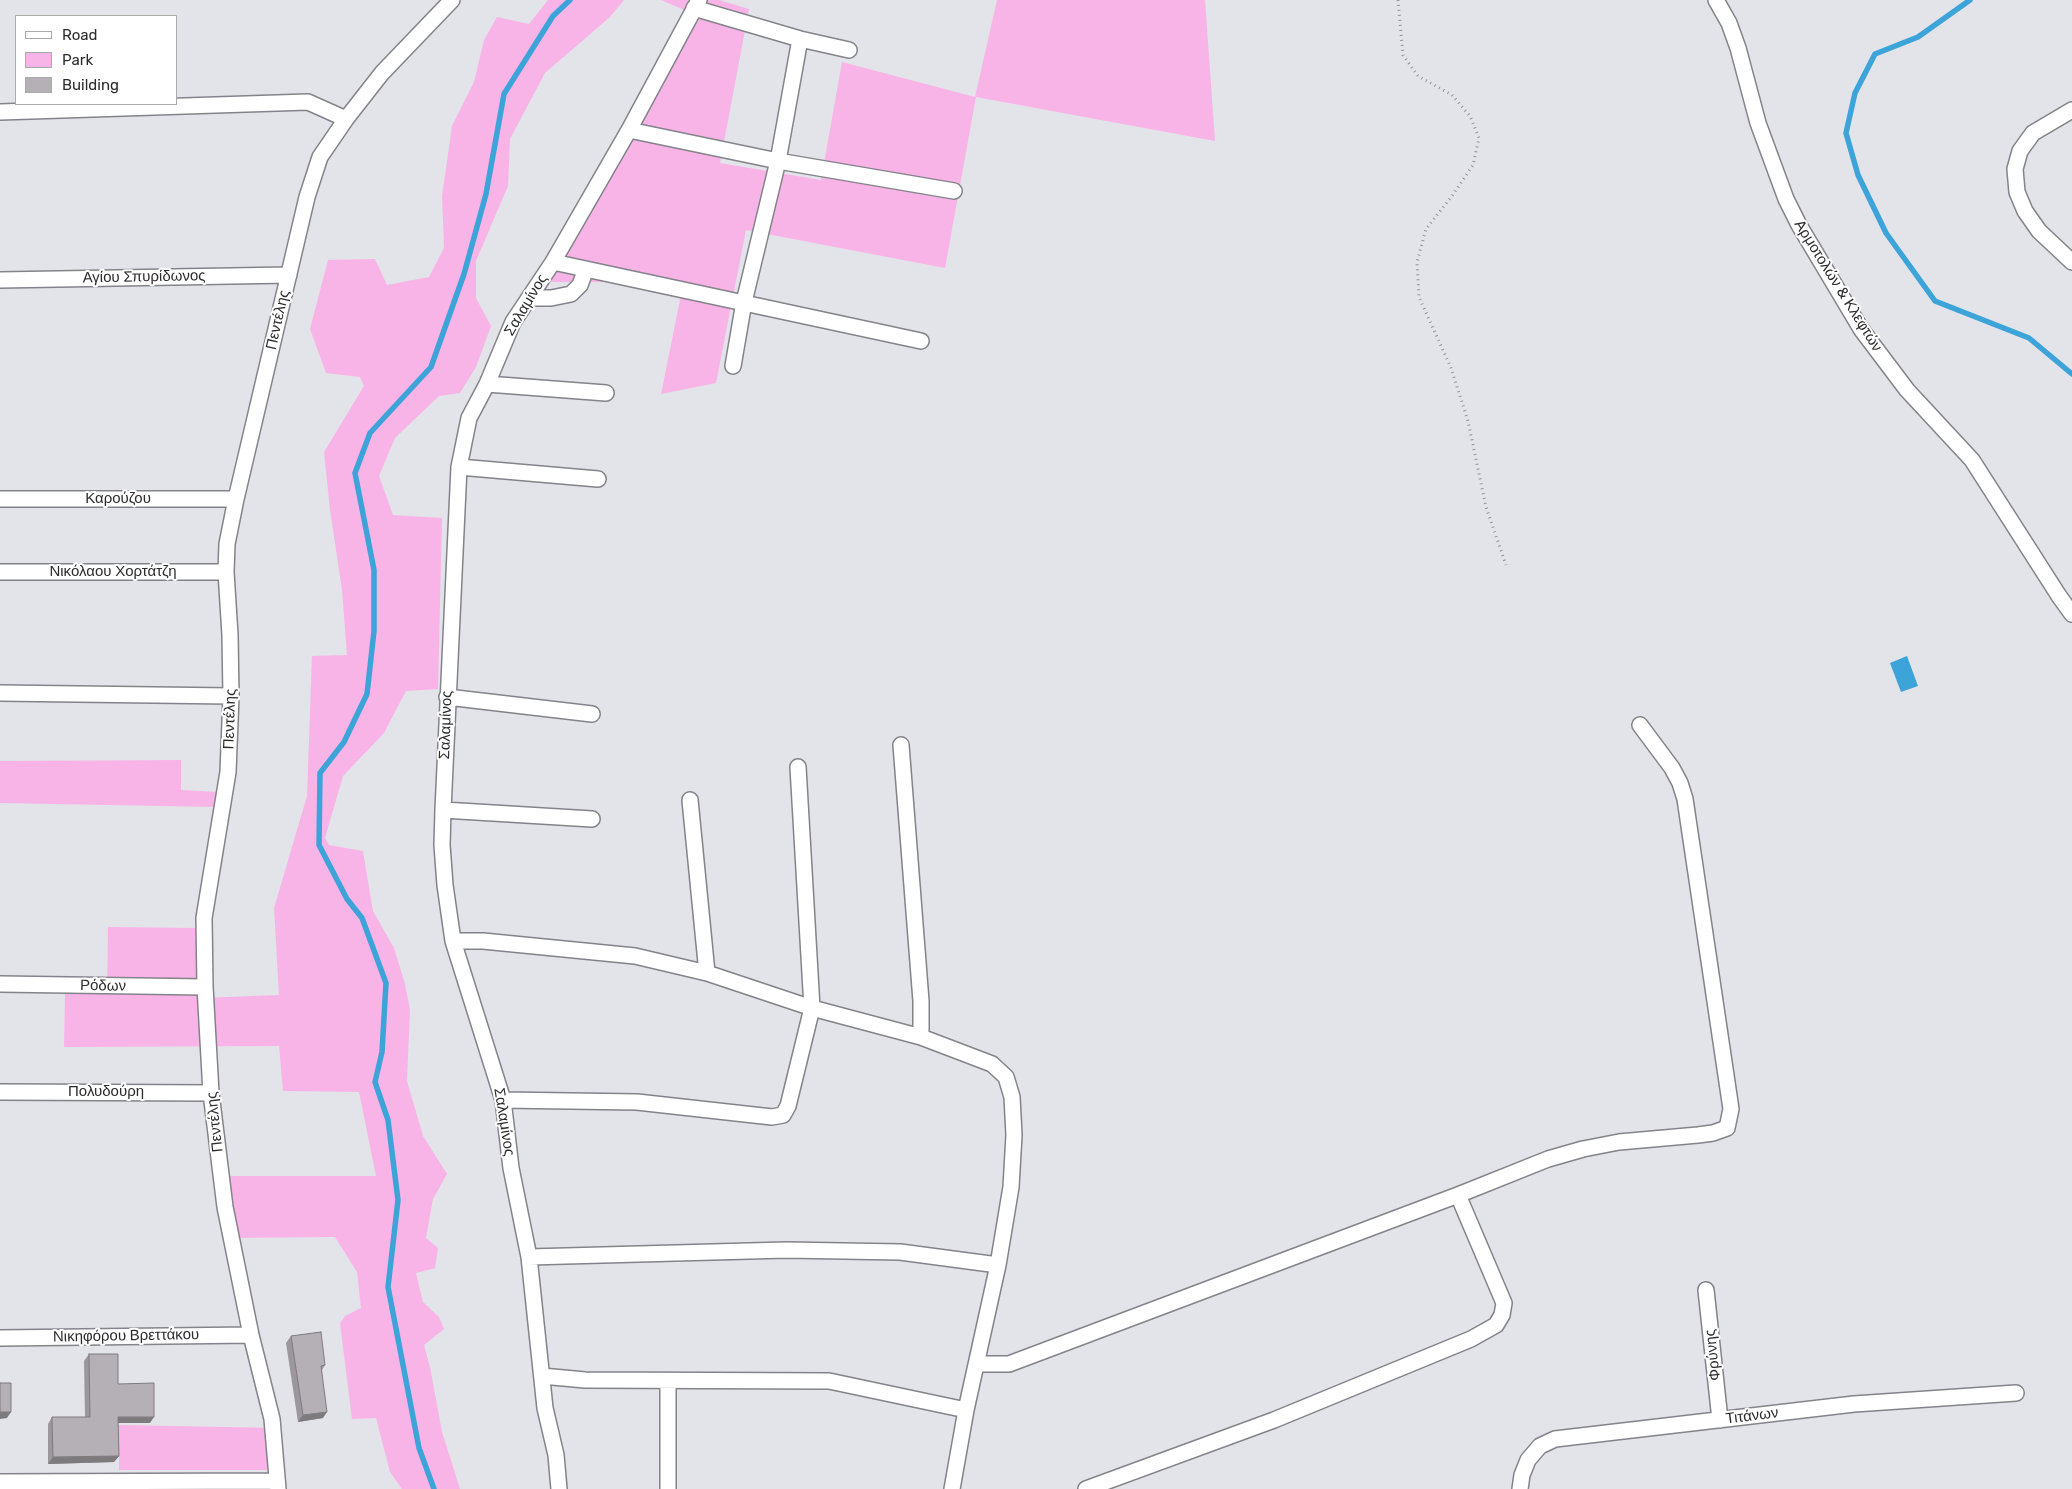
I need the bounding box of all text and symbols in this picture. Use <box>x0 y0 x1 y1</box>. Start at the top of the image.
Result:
legend <box>15 15 178 105</box>
text: Road <box>62 26 98 44</box>
text: Park <box>62 51 93 69</box>
text: Building <box>62 76 119 94</box>
street label: Αρμοτολών & Κλεφτών <box>1790 217 1886 355</box>
street label: Αγίου Σπυρίδωνος <box>82 267 206 287</box>
street label: Σαλαμίνος <box>501 271 551 339</box>
street label: Πεντέλης <box>262 288 294 352</box>
street label: Καρούζου <box>85 490 151 508</box>
street label: Νικόλαου Χορτάτζη <box>49 563 177 581</box>
street label: Πεντέλης <box>220 688 240 750</box>
street label: Σαλαμίνος <box>436 690 456 760</box>
street label: Ρόδων <box>80 977 126 995</box>
street label: Πολυδούρη <box>68 1083 144 1101</box>
street label: Σαλαμίνος <box>490 1087 518 1157</box>
street label: Πεντέλης <box>203 1091 227 1153</box>
street label: Νικηφόρου Βρεττάκου <box>53 1326 199 1346</box>
street label: Φρύνης <box>1701 1328 1725 1382</box>
street label: Τιτάνων <box>1725 1404 1779 1428</box>

